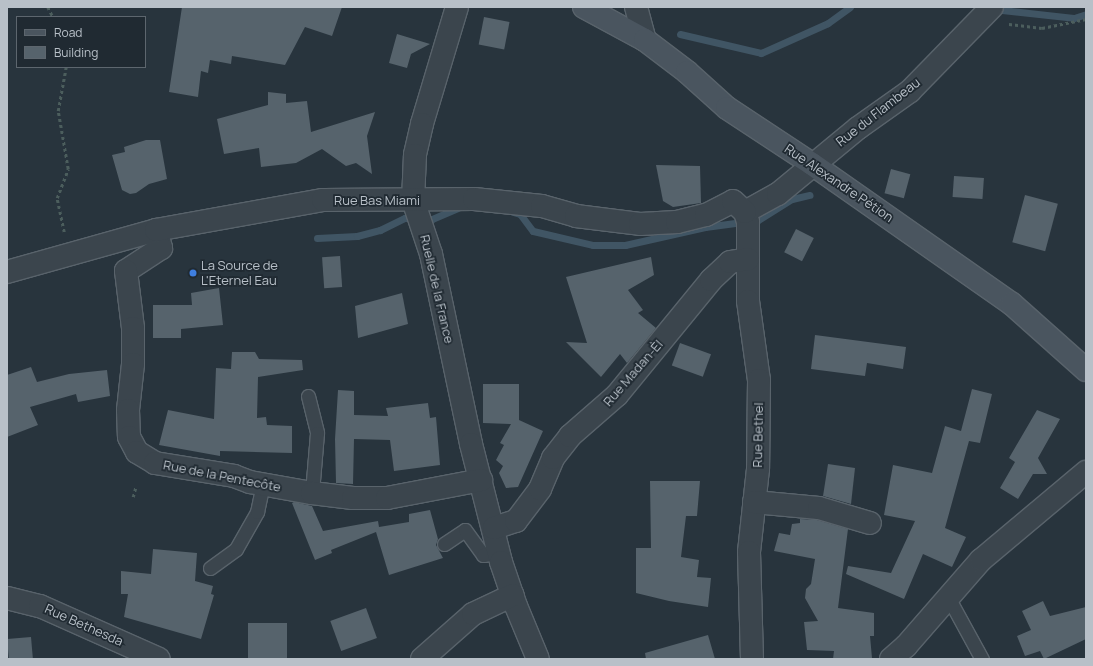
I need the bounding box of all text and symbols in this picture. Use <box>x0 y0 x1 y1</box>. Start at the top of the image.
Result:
legend <box>16 16 146 68</box>
text: Road <box>54 24 82 41</box>
text: Building <box>54 44 98 61</box>
street label: Rue du Flambeau <box>833 74 923 150</box>
street label: Rue Alexandre Pétion <box>782 141 896 225</box>
street label: Rue Bas Miami <box>334 192 420 208</box>
street label: Ruelle de la France <box>417 233 457 345</box>
place label: La Source de L'Eternel Eau <box>201 258 278 289</box>
marker: La Source de L'Eternel Eau <box>188 268 198 278</box>
street label: Rue Madan-Èl <box>600 337 666 409</box>
street label: Rue Bethel <box>750 402 766 468</box>
street label: Rue de la Pentecôte <box>162 457 282 495</box>
street label: Rue Bethesda <box>42 601 126 649</box>

